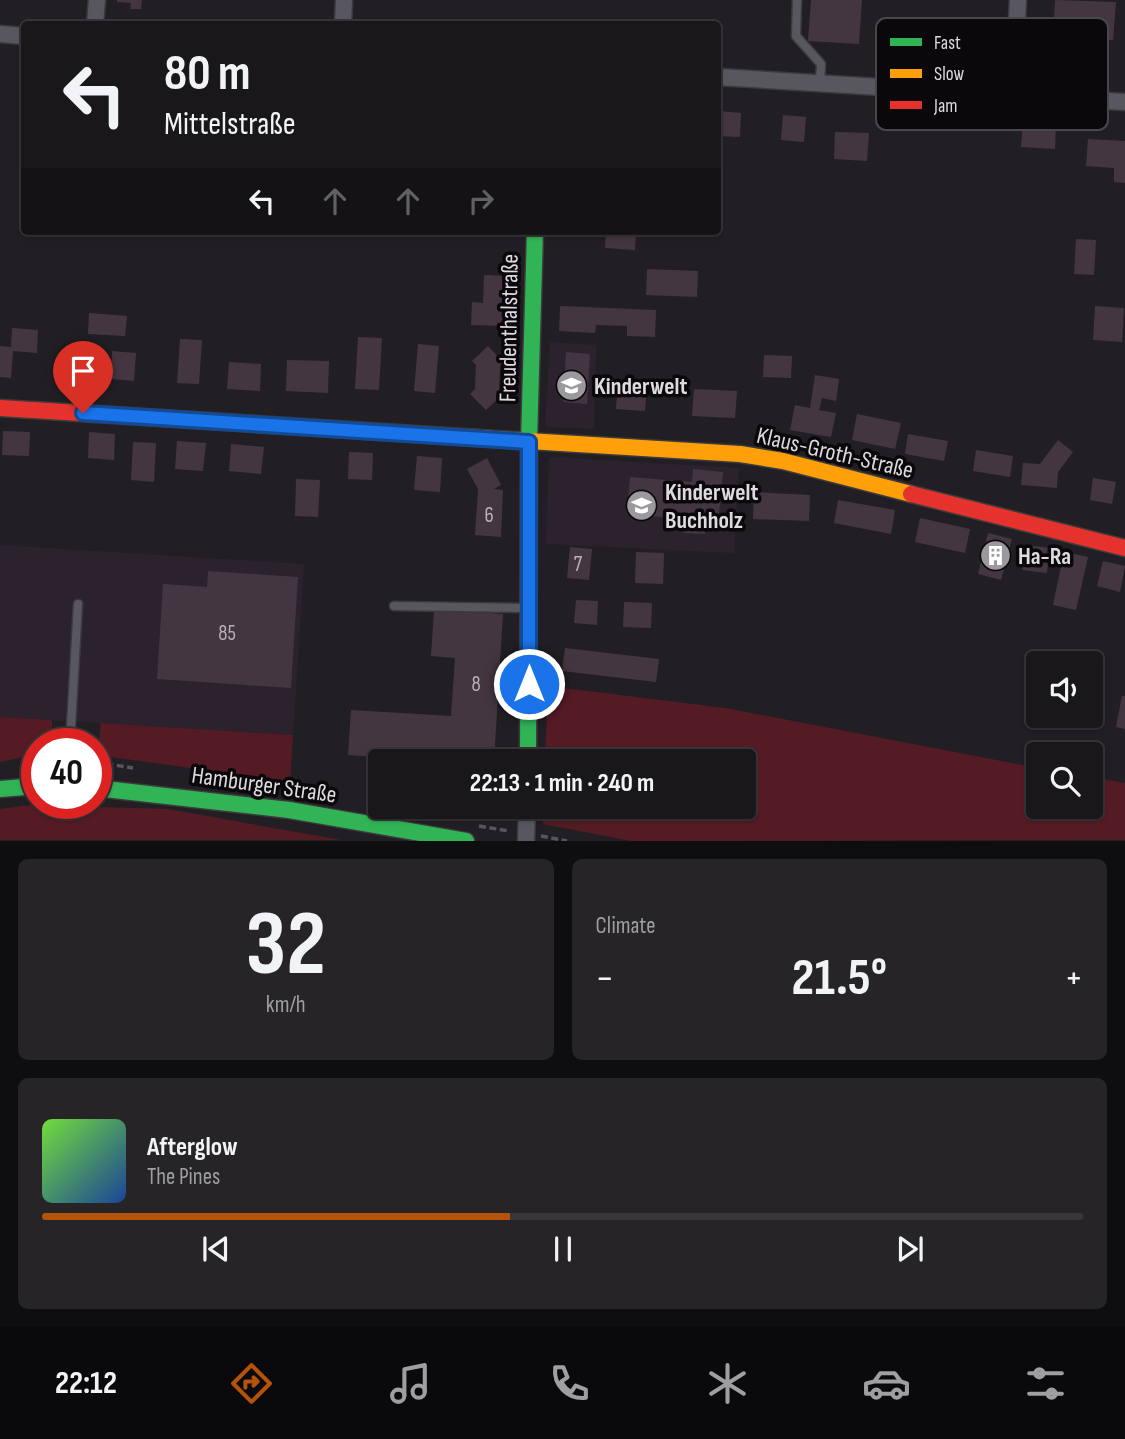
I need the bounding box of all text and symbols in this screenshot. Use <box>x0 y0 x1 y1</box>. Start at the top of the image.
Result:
legend <box>876 18 1108 130</box>
text: Fast <box>934 32 961 55</box>
text: 80 m <box>164 45 251 104</box>
icon: left <box>49 49 140 140</box>
text: Slow <box>934 63 964 86</box>
text: Jam <box>933 95 957 118</box>
text: Mittelstraße <box>164 105 296 144</box>
icon: left <box>243 182 281 220</box>
icon: ahead <box>316 182 354 220</box>
icon: ahead <box>389 182 427 220</box>
icon: right <box>462 182 500 220</box>
street label: Freudenthalstraße <box>493 254 525 402</box>
pin <box>53 341 113 413</box>
icon: arrive <box>64 352 102 390</box>
school or university icon: Kinderwelt <box>554 369 588 403</box>
place label: Kinderwelt <box>594 372 687 401</box>
street label: Klaus-Groth-Straße <box>754 421 916 485</box>
place label: Kinderwelt Buchholz <box>665 478 758 535</box>
school or university icon: Kinderwelt Buchholz <box>625 489 659 523</box>
house number: 6 <box>484 503 494 528</box>
building icon: Ha-Ra <box>978 539 1012 573</box>
place label: Ha-Ra <box>1018 542 1071 571</box>
house number: 7 <box>574 552 583 577</box>
house number: 85 <box>218 621 236 646</box>
position arrow <box>492 647 566 721</box>
map controls <box>1026 651 1103 819</box>
button: sound <box>1026 651 1103 728</box>
house number: 8 <box>471 672 481 697</box>
speed limit sign: 40 <box>21 728 112 819</box>
button: search <box>1026 742 1103 819</box>
street label: Hamburger Straße <box>190 760 338 810</box>
text: 22:13 · 1 min · 240 m <box>470 768 654 799</box>
text: 32 <box>245 891 326 1000</box>
text: Climate <box>596 912 655 940</box>
text: 21.5° <box>792 947 887 1010</box>
text: − <box>596 956 614 1001</box>
text: + <box>1064 956 1083 1001</box>
text: km/h <box>266 991 306 1019</box>
text: Afterglow <box>147 1132 238 1163</box>
text: The Pines <box>147 1163 220 1191</box>
icon: previous <box>197 1230 235 1268</box>
icon: pause <box>544 1230 582 1268</box>
icon: next <box>891 1230 929 1268</box>
icon: directions <box>227 1359 276 1408</box>
icon: music <box>386 1359 435 1408</box>
icon: phone <box>545 1359 594 1408</box>
icon: climate <box>703 1359 752 1408</box>
icon: car <box>862 1359 911 1408</box>
icon: filters <box>1021 1359 1070 1408</box>
text: 22:12 <box>55 1364 117 1403</box>

